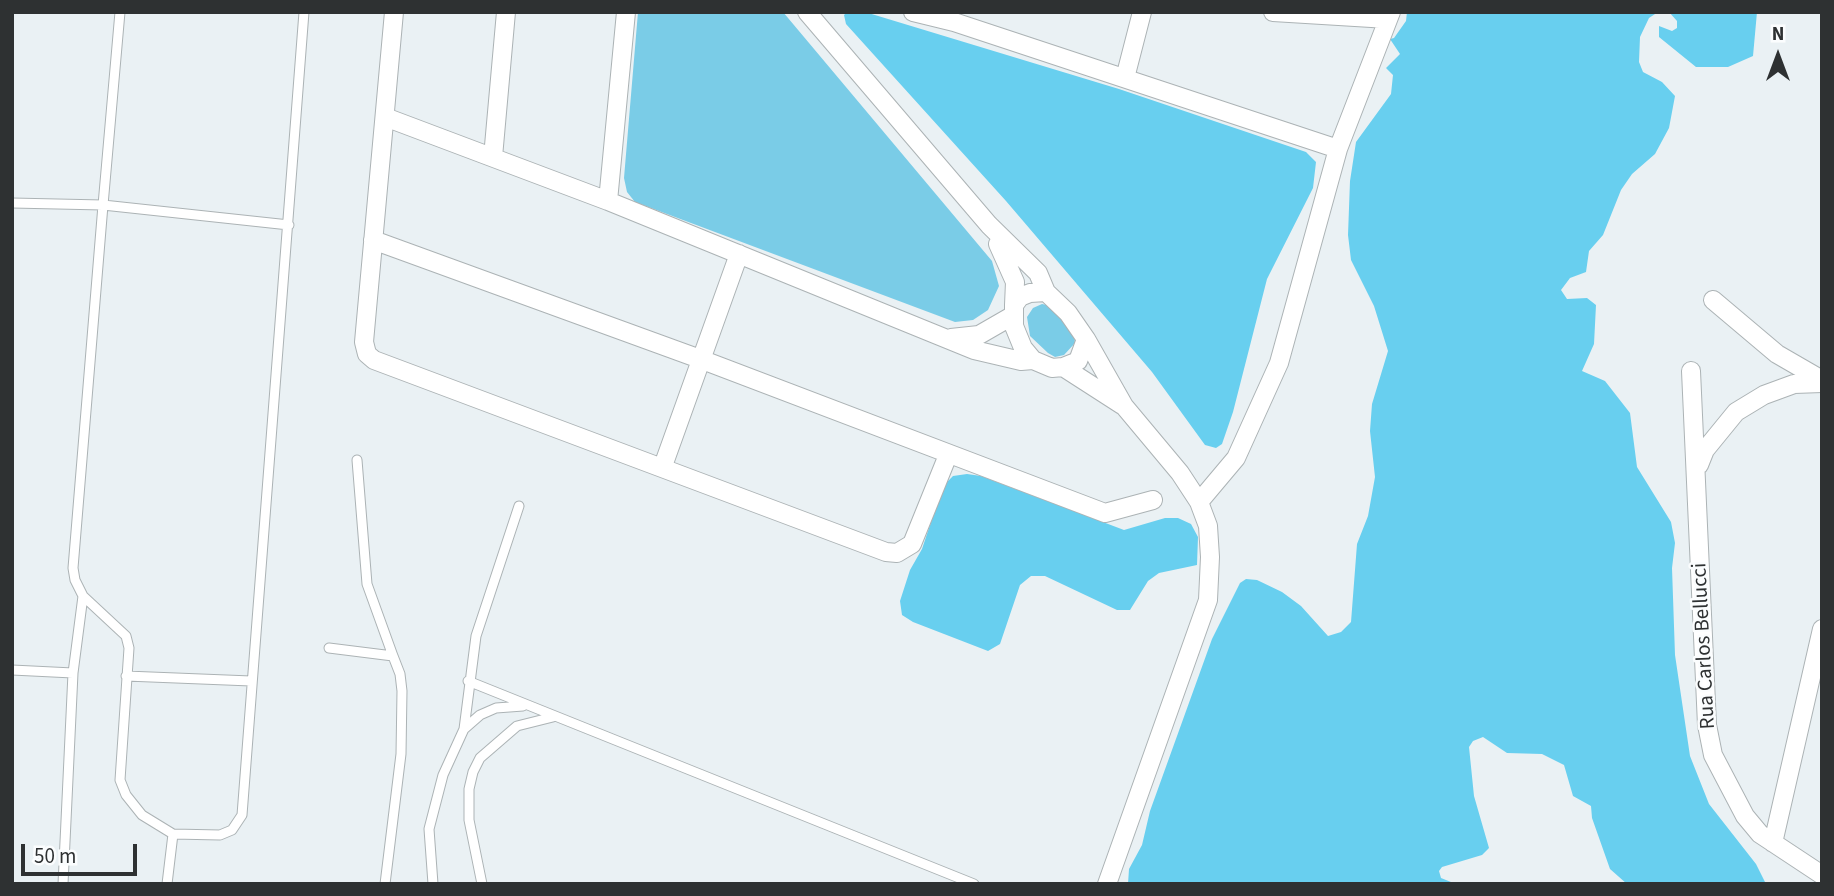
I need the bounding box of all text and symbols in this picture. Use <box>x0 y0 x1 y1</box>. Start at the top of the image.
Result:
north arrow <box>1743 21 1813 91</box>
text: N <box>1772 21 1784 48</box>
street label: Rua Carlos Bellucci <box>1688 562 1722 730</box>
scale bar <box>24 830 140 874</box>
text: 50 m <box>34 841 76 871</box>

